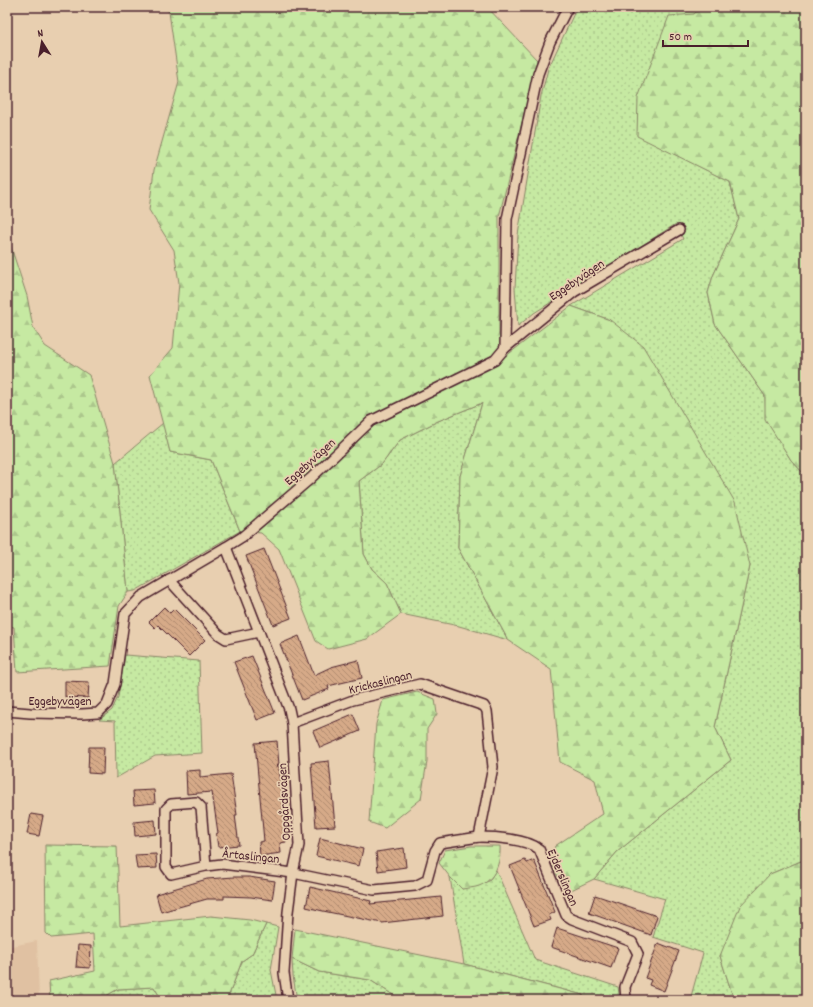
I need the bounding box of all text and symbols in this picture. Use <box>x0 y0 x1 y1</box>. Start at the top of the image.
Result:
north arrow <box>22 22 62 62</box>
scale bar <box>663 22 748 48</box>
text: N <box>36 26 45 43</box>
text: 50 m <box>669 29 692 46</box>
street label: Eggebyvägen <box>546 256 609 307</box>
street label: Eggebyvägen <box>281 435 341 491</box>
street label: Krickaslingan <box>347 666 414 700</box>
street label: Eggebyvägen <box>28 693 92 712</box>
street label: Oppgårdsvägen <box>274 763 297 841</box>
street label: Årtaslingan <box>221 845 280 870</box>
street label: Ejderslingan <box>541 846 582 910</box>

